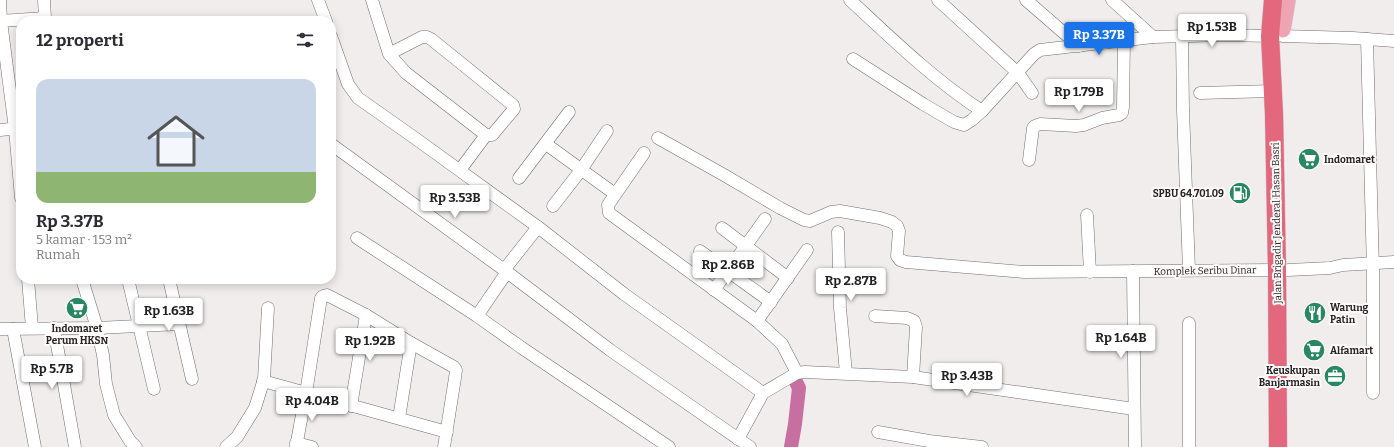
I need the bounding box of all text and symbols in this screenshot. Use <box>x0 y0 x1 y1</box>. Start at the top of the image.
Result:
pin: Rp 1.53B <box>1171 14 1253 48</box>
text: Rp 1.53B <box>1187 19 1237 34</box>
pin: Rp 3.37B <box>1058 22 1140 56</box>
text: Rp 3.37B <box>1073 27 1125 42</box>
icon: filters <box>294 29 316 51</box>
text: 12 properti <box>36 30 124 51</box>
pin: Rp 1.79B <box>1038 79 1120 113</box>
text: Rp 1.79B <box>1054 84 1104 99</box>
icon: home <box>140 105 212 177</box>
street label: Jalan Brigadir Jenderal Hasan Basri <box>1270 142 1284 305</box>
supermarket icon: Indomaret <box>1296 146 1322 172</box>
place label: Indomaret <box>1324 154 1375 166</box>
fuel station icon: SPBU 64.701.09 <box>1227 180 1253 206</box>
pin: Rp 3.53B <box>414 185 496 219</box>
place label: SPBU 64.701.09 <box>1153 188 1224 200</box>
text: Rp 3.53B <box>429 190 481 205</box>
text: Rp 3.37B <box>36 211 104 232</box>
text: 5 kamar · 153 m² <box>36 232 132 247</box>
text: Rumah <box>36 247 80 262</box>
pin: Rp 2.86B <box>687 252 769 286</box>
text: Rp 2.86B <box>701 257 755 272</box>
street label: Komplek Seribu Dinar <box>1154 264 1257 278</box>
pin: Rp 2.87B <box>810 268 892 302</box>
text: Rp 2.87B <box>825 273 877 288</box>
supermarket icon: Indomaret Perum HKSN <box>64 295 90 321</box>
pin: Rp 1.63B <box>128 298 210 332</box>
restaurant icon: Warung Patin <box>1302 300 1328 326</box>
place label: Warung Patin <box>1330 302 1369 326</box>
text: Rp 1.63B <box>144 303 194 318</box>
place label: Indomaret Perum HKSN <box>46 323 108 347</box>
pin: Rp 1.64B <box>1080 325 1162 359</box>
pin: Rp 1.92B <box>329 328 411 362</box>
text: Rp 1.64B <box>1095 330 1147 345</box>
text: Rp 1.92B <box>345 333 395 348</box>
supermarket icon: Alfamart <box>1301 337 1327 363</box>
place label: Alfamart <box>1330 345 1373 357</box>
pin: Rp 5.7B <box>15 356 89 390</box>
text: Rp 5.7B <box>30 361 74 376</box>
pin: Rp 3.43B <box>926 363 1008 397</box>
office icon: Keuskupan Banjarmasin <box>1322 363 1348 389</box>
place label: Keuskupan Banjarmasin <box>1259 365 1321 389</box>
text: Rp 3.43B <box>941 368 993 383</box>
pin: Rp 4.04B <box>271 388 353 422</box>
text: Rp 4.04B <box>285 393 339 408</box>

